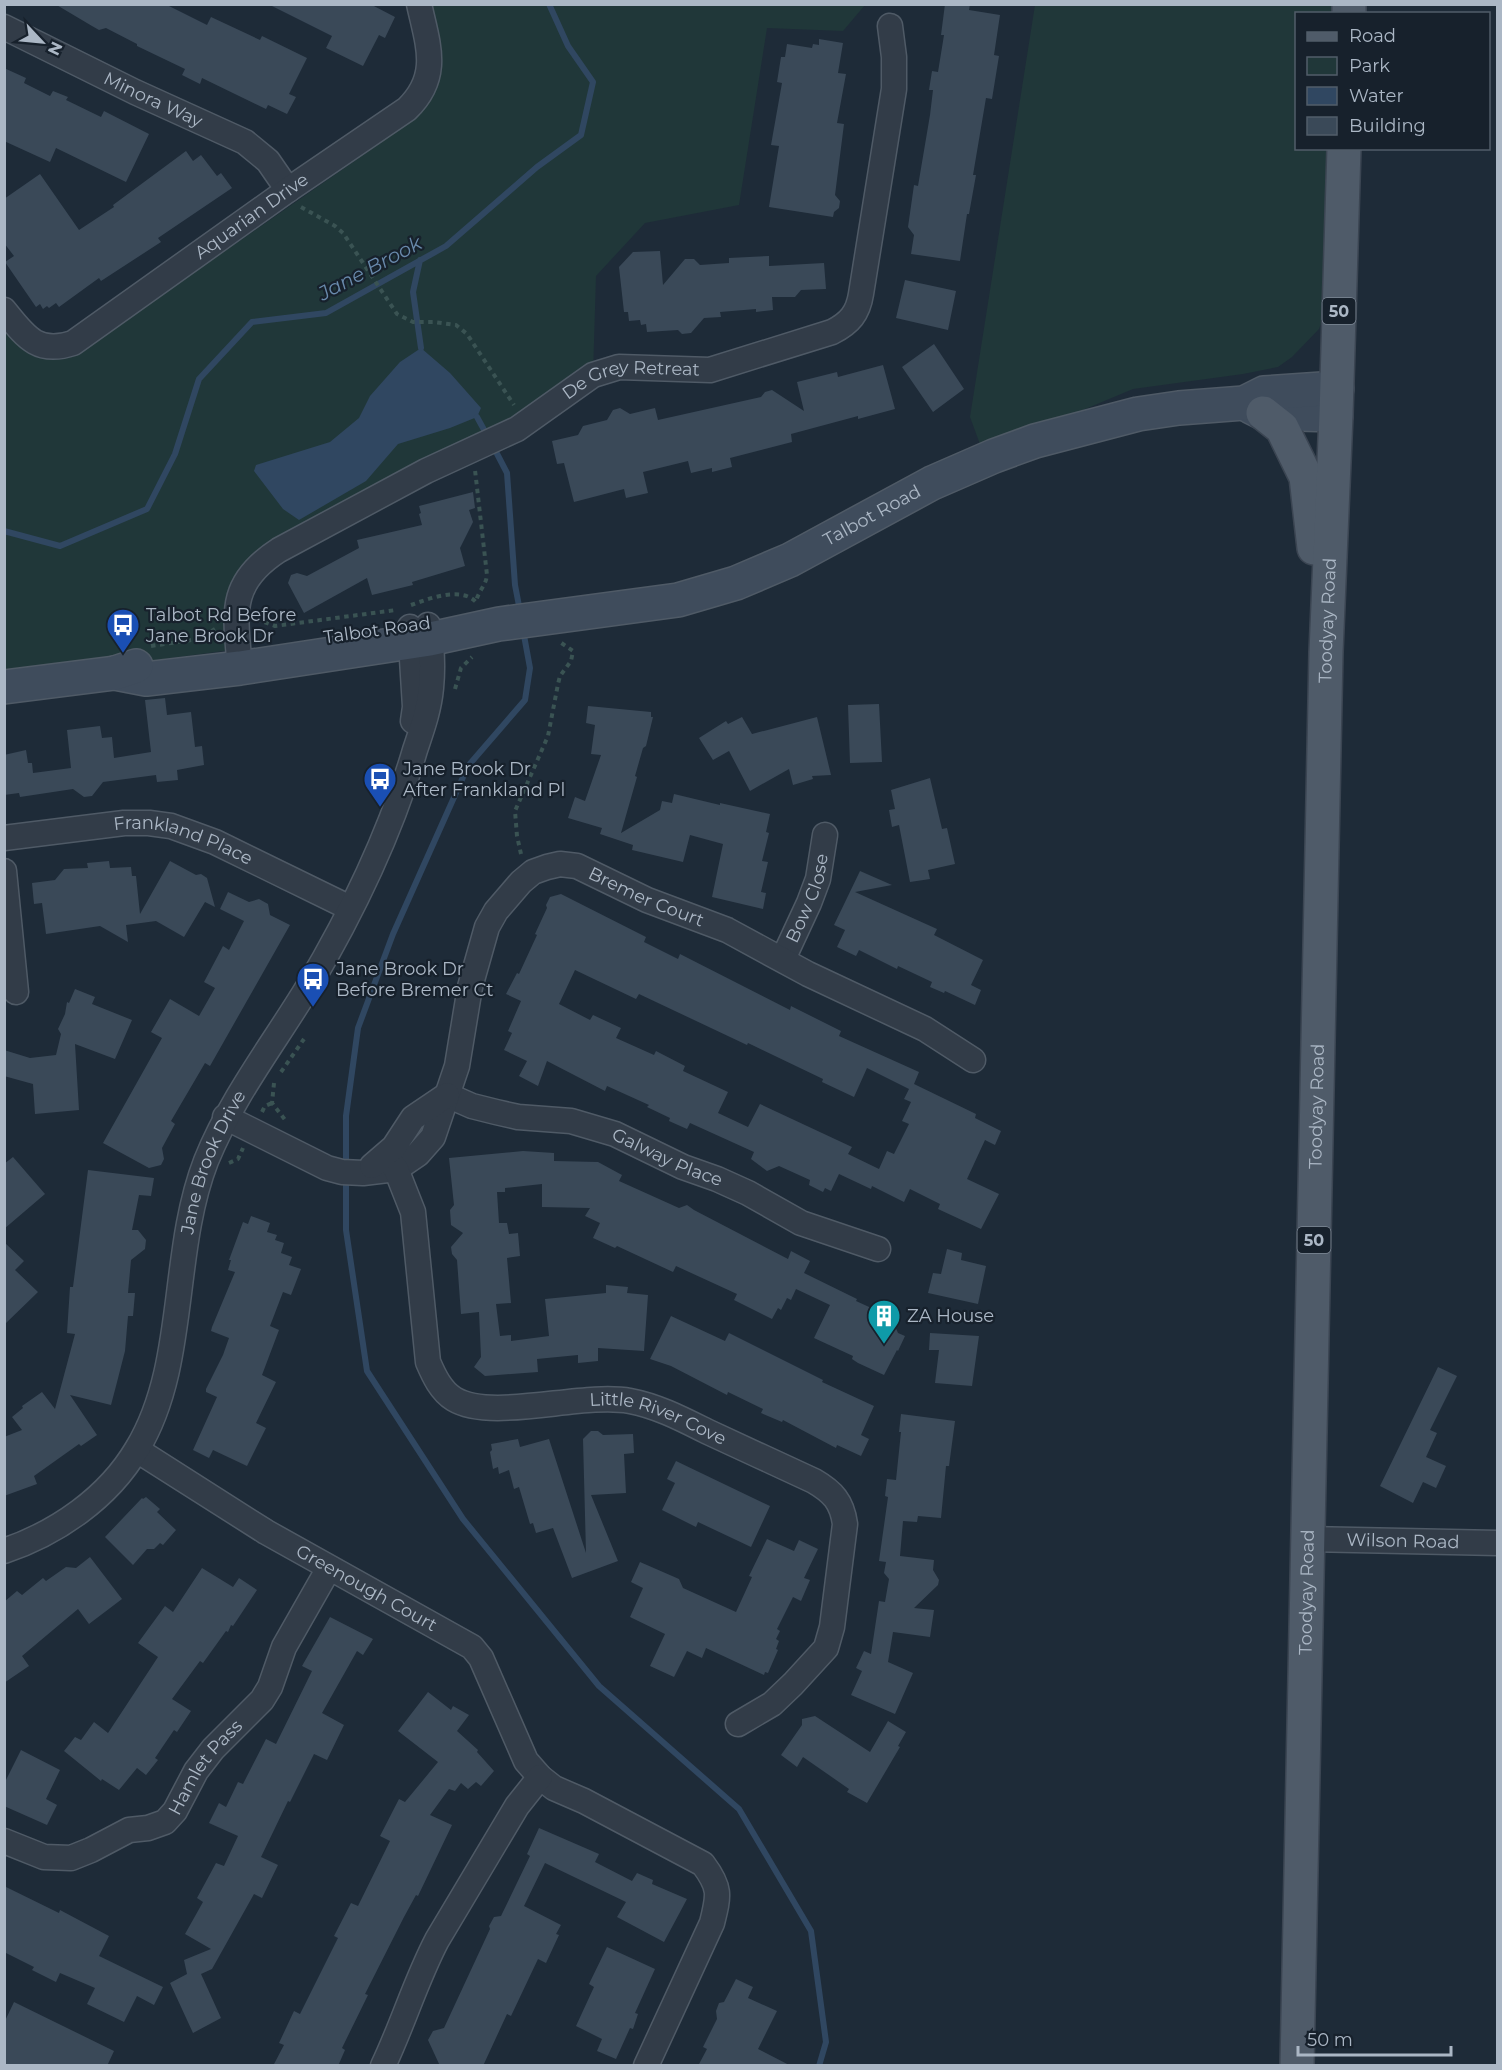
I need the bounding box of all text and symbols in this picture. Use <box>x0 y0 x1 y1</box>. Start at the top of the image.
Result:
north arrow <box>12 12 72 72</box>
legend <box>1295 12 1490 150</box>
text: Road <box>1349 25 1396 47</box>
text: N <box>44 38 66 58</box>
text: Park <box>1349 55 1390 77</box>
street label: Minora Way <box>100 67 206 132</box>
text: Water <box>1349 85 1404 107</box>
text: Building <box>1349 115 1426 137</box>
street label: Aquarian Drive <box>190 168 313 264</box>
water label: Jane Brook <box>313 230 427 306</box>
road number: 50 <box>1322 298 1356 324</box>
street label: De Grey Retreat <box>558 356 700 404</box>
street label: Talbot Road <box>819 480 925 551</box>
street label: Toodyay Road <box>1314 557 1341 683</box>
place label: Talbot Rd Before Jane Brook Dr <box>145 604 296 647</box>
bus stop icon: Talbot Rd Before Jane Brook Dr <box>105 607 141 654</box>
street label: Talbot Road <box>322 612 432 648</box>
place label: Jane Brook Dr After Frankland Pl <box>402 758 565 801</box>
bus stop icon: Jane Brook Dr After Frankland Pl <box>362 761 398 808</box>
street label: Frankland Place <box>112 812 256 870</box>
street label: Bow Close <box>781 852 833 946</box>
street label: Bremer Court <box>585 862 707 931</box>
place label: Jane Brook Dr Before Bremer Ct <box>335 958 494 1001</box>
bus stop icon: Jane Brook Dr Before Bremer Ct <box>295 961 331 1008</box>
street label: Toodyay Road <box>1304 1043 1329 1169</box>
street label: Jane Brook Drive <box>176 1086 251 1237</box>
street label: Galway Place <box>608 1123 726 1191</box>
road number: 50 <box>1298 1227 1330 1253</box>
building icon: ZA House <box>866 1298 902 1345</box>
place label: ZA House <box>907 1305 994 1327</box>
street label: Little River Cove <box>589 1388 730 1450</box>
street label: Toodyay Road <box>1294 1529 1319 1655</box>
street label: Wilson Road <box>1346 1529 1460 1553</box>
street label: Greenough Court <box>292 1540 441 1636</box>
street label: Hamlet Pass <box>164 1715 247 1819</box>
scale bar <box>1298 2019 1451 2057</box>
text: 50 m <box>1307 2029 1353 2051</box>

